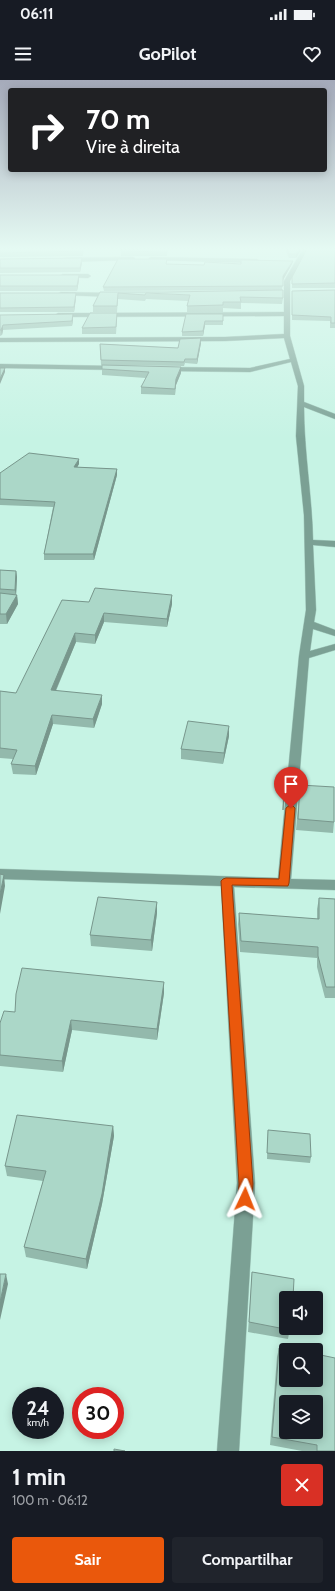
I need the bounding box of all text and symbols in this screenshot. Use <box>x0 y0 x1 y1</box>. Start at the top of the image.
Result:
text: 06:11 <box>20 5 53 23</box>
icon: menu <box>12 43 34 65</box>
text: GoPilot <box>139 43 196 65</box>
icon: heart <box>301 43 323 65</box>
text: 70 m <box>86 102 150 136</box>
icon: right <box>20 104 72 156</box>
text: Vire à direita <box>86 136 180 158</box>
pin <box>274 767 308 808</box>
icon: arrive <box>280 773 302 795</box>
position arrow <box>224 1178 266 1220</box>
map controls <box>279 1291 323 1439</box>
button: sound <box>279 1291 323 1335</box>
button: search <box>279 1343 323 1387</box>
speed limit sign: 30 <box>72 1387 124 1439</box>
button: layers <box>279 1395 323 1439</box>
text: 24 <box>27 1396 50 1420</box>
text: km/h <box>27 1416 49 1429</box>
text: 1 min <box>12 1462 66 1491</box>
button: close <box>281 1464 323 1506</box>
text: 100 m · 06:12 <box>12 1492 88 1508</box>
button: Sair <box>12 1537 164 1583</box>
button: Compartilhar <box>172 1537 323 1583</box>

